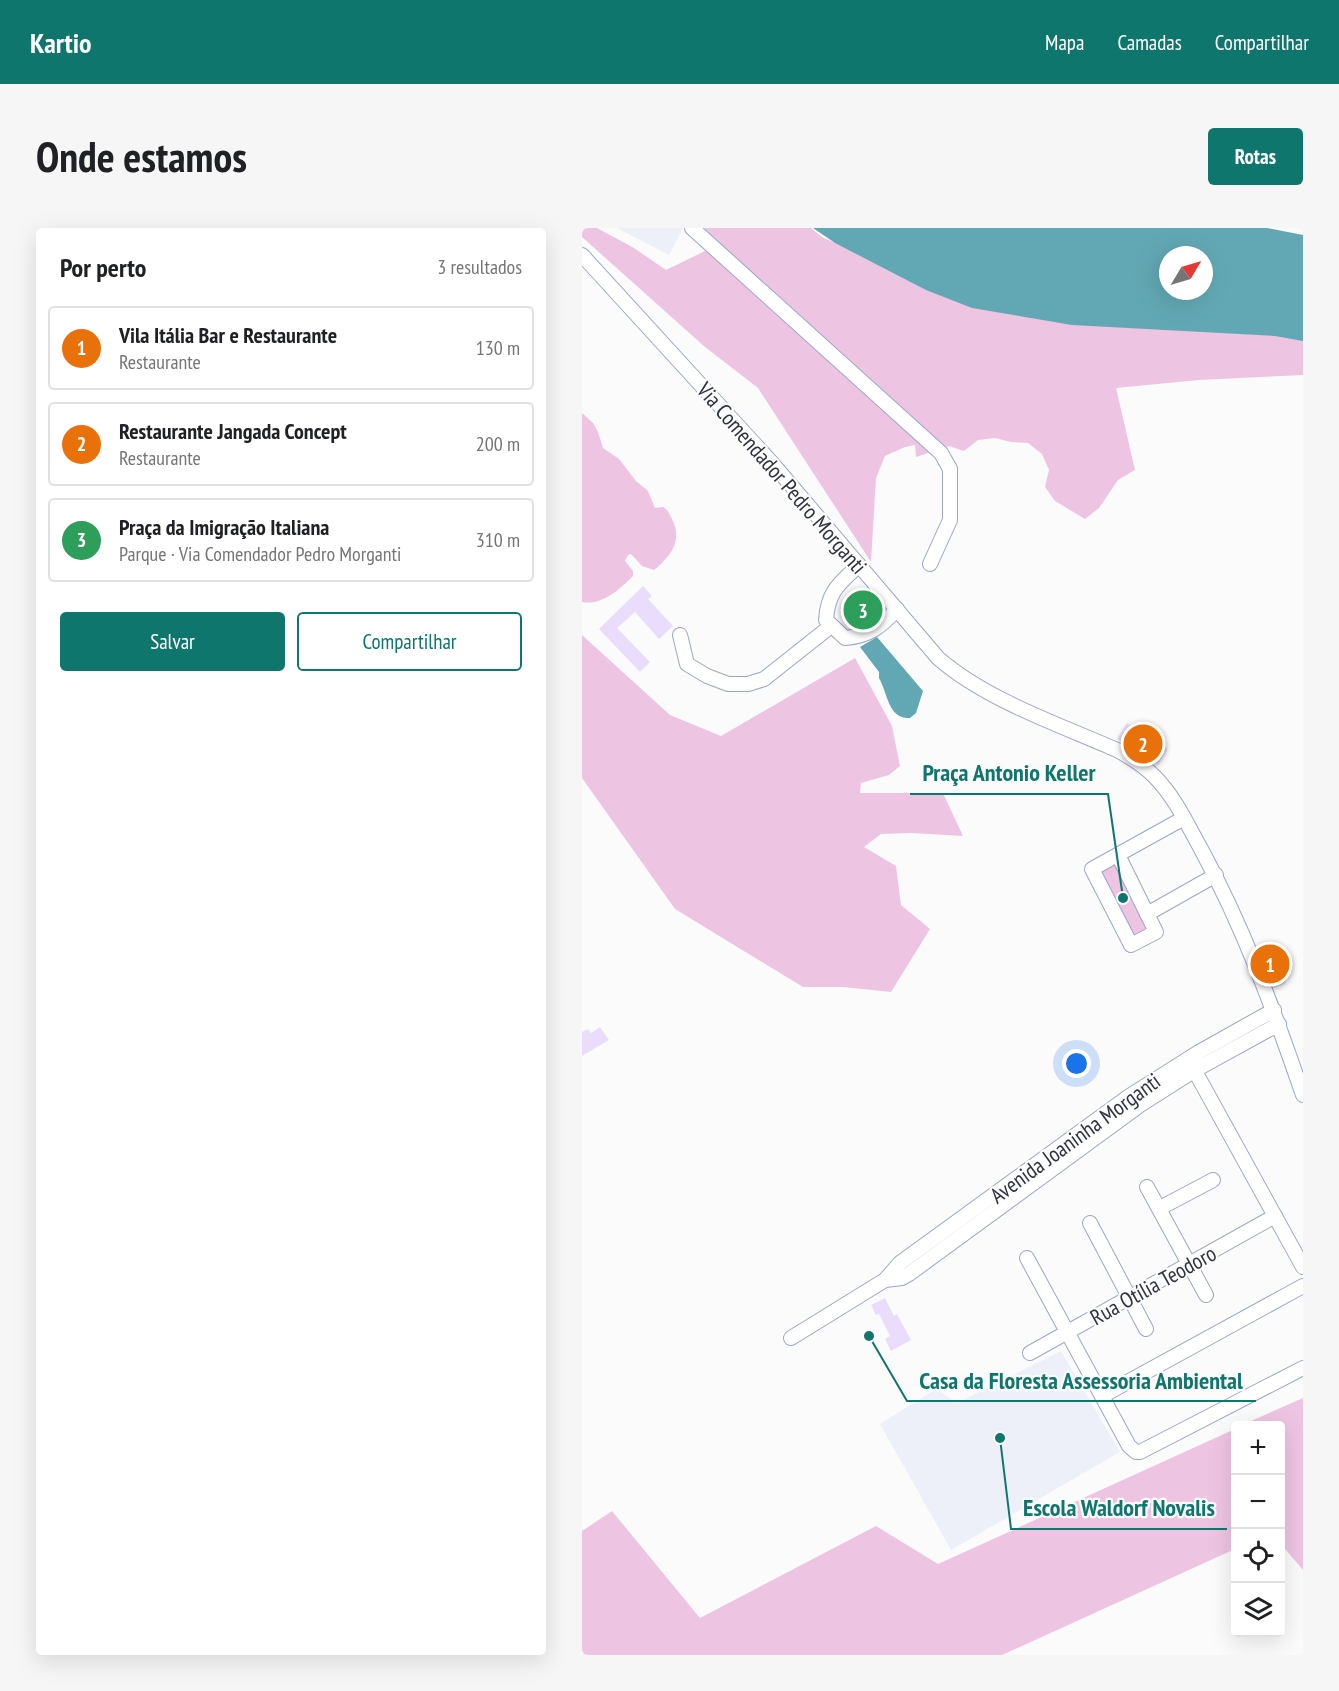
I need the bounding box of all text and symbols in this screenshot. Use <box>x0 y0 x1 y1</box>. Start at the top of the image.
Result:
text: Kartio <box>30 24 92 61</box>
text: Mapa <box>1045 29 1084 56</box>
text: Camadas <box>1117 29 1182 56</box>
text: Compartilhar <box>1215 29 1309 56</box>
button: Rotas <box>1208 128 1303 185</box>
text: Onde estamos <box>36 129 247 184</box>
north arrow <box>1159 246 1213 300</box>
text: Por perto <box>60 251 146 284</box>
text: 3 resultados <box>437 254 522 280</box>
text: Vila Itália Bar e Restaurante <box>119 321 337 349</box>
text: 1 <box>77 335 86 361</box>
text: 130 m <box>476 335 520 361</box>
text: Restaurante <box>119 349 201 375</box>
street label: Via Comendador Pedro Morganti <box>690 376 873 580</box>
text: Restaurante Jangada Concept <box>119 417 347 445</box>
text: 2 <box>77 431 86 457</box>
text: 200 m <box>476 431 520 457</box>
text: Restaurante <box>119 445 201 471</box>
text: Praça da Imigração Italiana <box>119 513 329 541</box>
text: 3 <box>77 527 86 553</box>
text: 310 m <box>476 527 520 553</box>
text: Parque · Via Comendador Pedro Morganti <box>119 541 401 567</box>
pin: 3 <box>844 588 882 632</box>
button: Salvar <box>60 612 285 671</box>
button: Compartilhar <box>297 612 522 671</box>
pin: 2 <box>1124 722 1162 766</box>
callout: Praça Antonio Keller <box>910 752 1108 794</box>
text: Praça Antonio Keller <box>922 757 1097 788</box>
pin: 1 <box>1250 942 1290 986</box>
your location <box>1062 1049 1091 1078</box>
street label: Avenida Joaninha Morganti <box>984 1067 1166 1209</box>
street label: Rua Otília Teodoro <box>1085 1239 1221 1331</box>
callout: Casa da Floresta Assessoria Ambiental <box>907 1359 1256 1401</box>
text: Casa da Floresta Assessoria Ambiental <box>919 1365 1243 1396</box>
map controls <box>1231 1421 1285 1637</box>
button: + <box>1231 1421 1285 1475</box>
button: − <box>1231 1475 1285 1529</box>
callout: Escola Waldorf Novalis <box>1011 1487 1227 1529</box>
text: Escola Waldorf Novalis <box>1023 1492 1215 1523</box>
button: locate <box>1231 1529 1285 1583</box>
button: layers <box>1231 1583 1285 1637</box>

